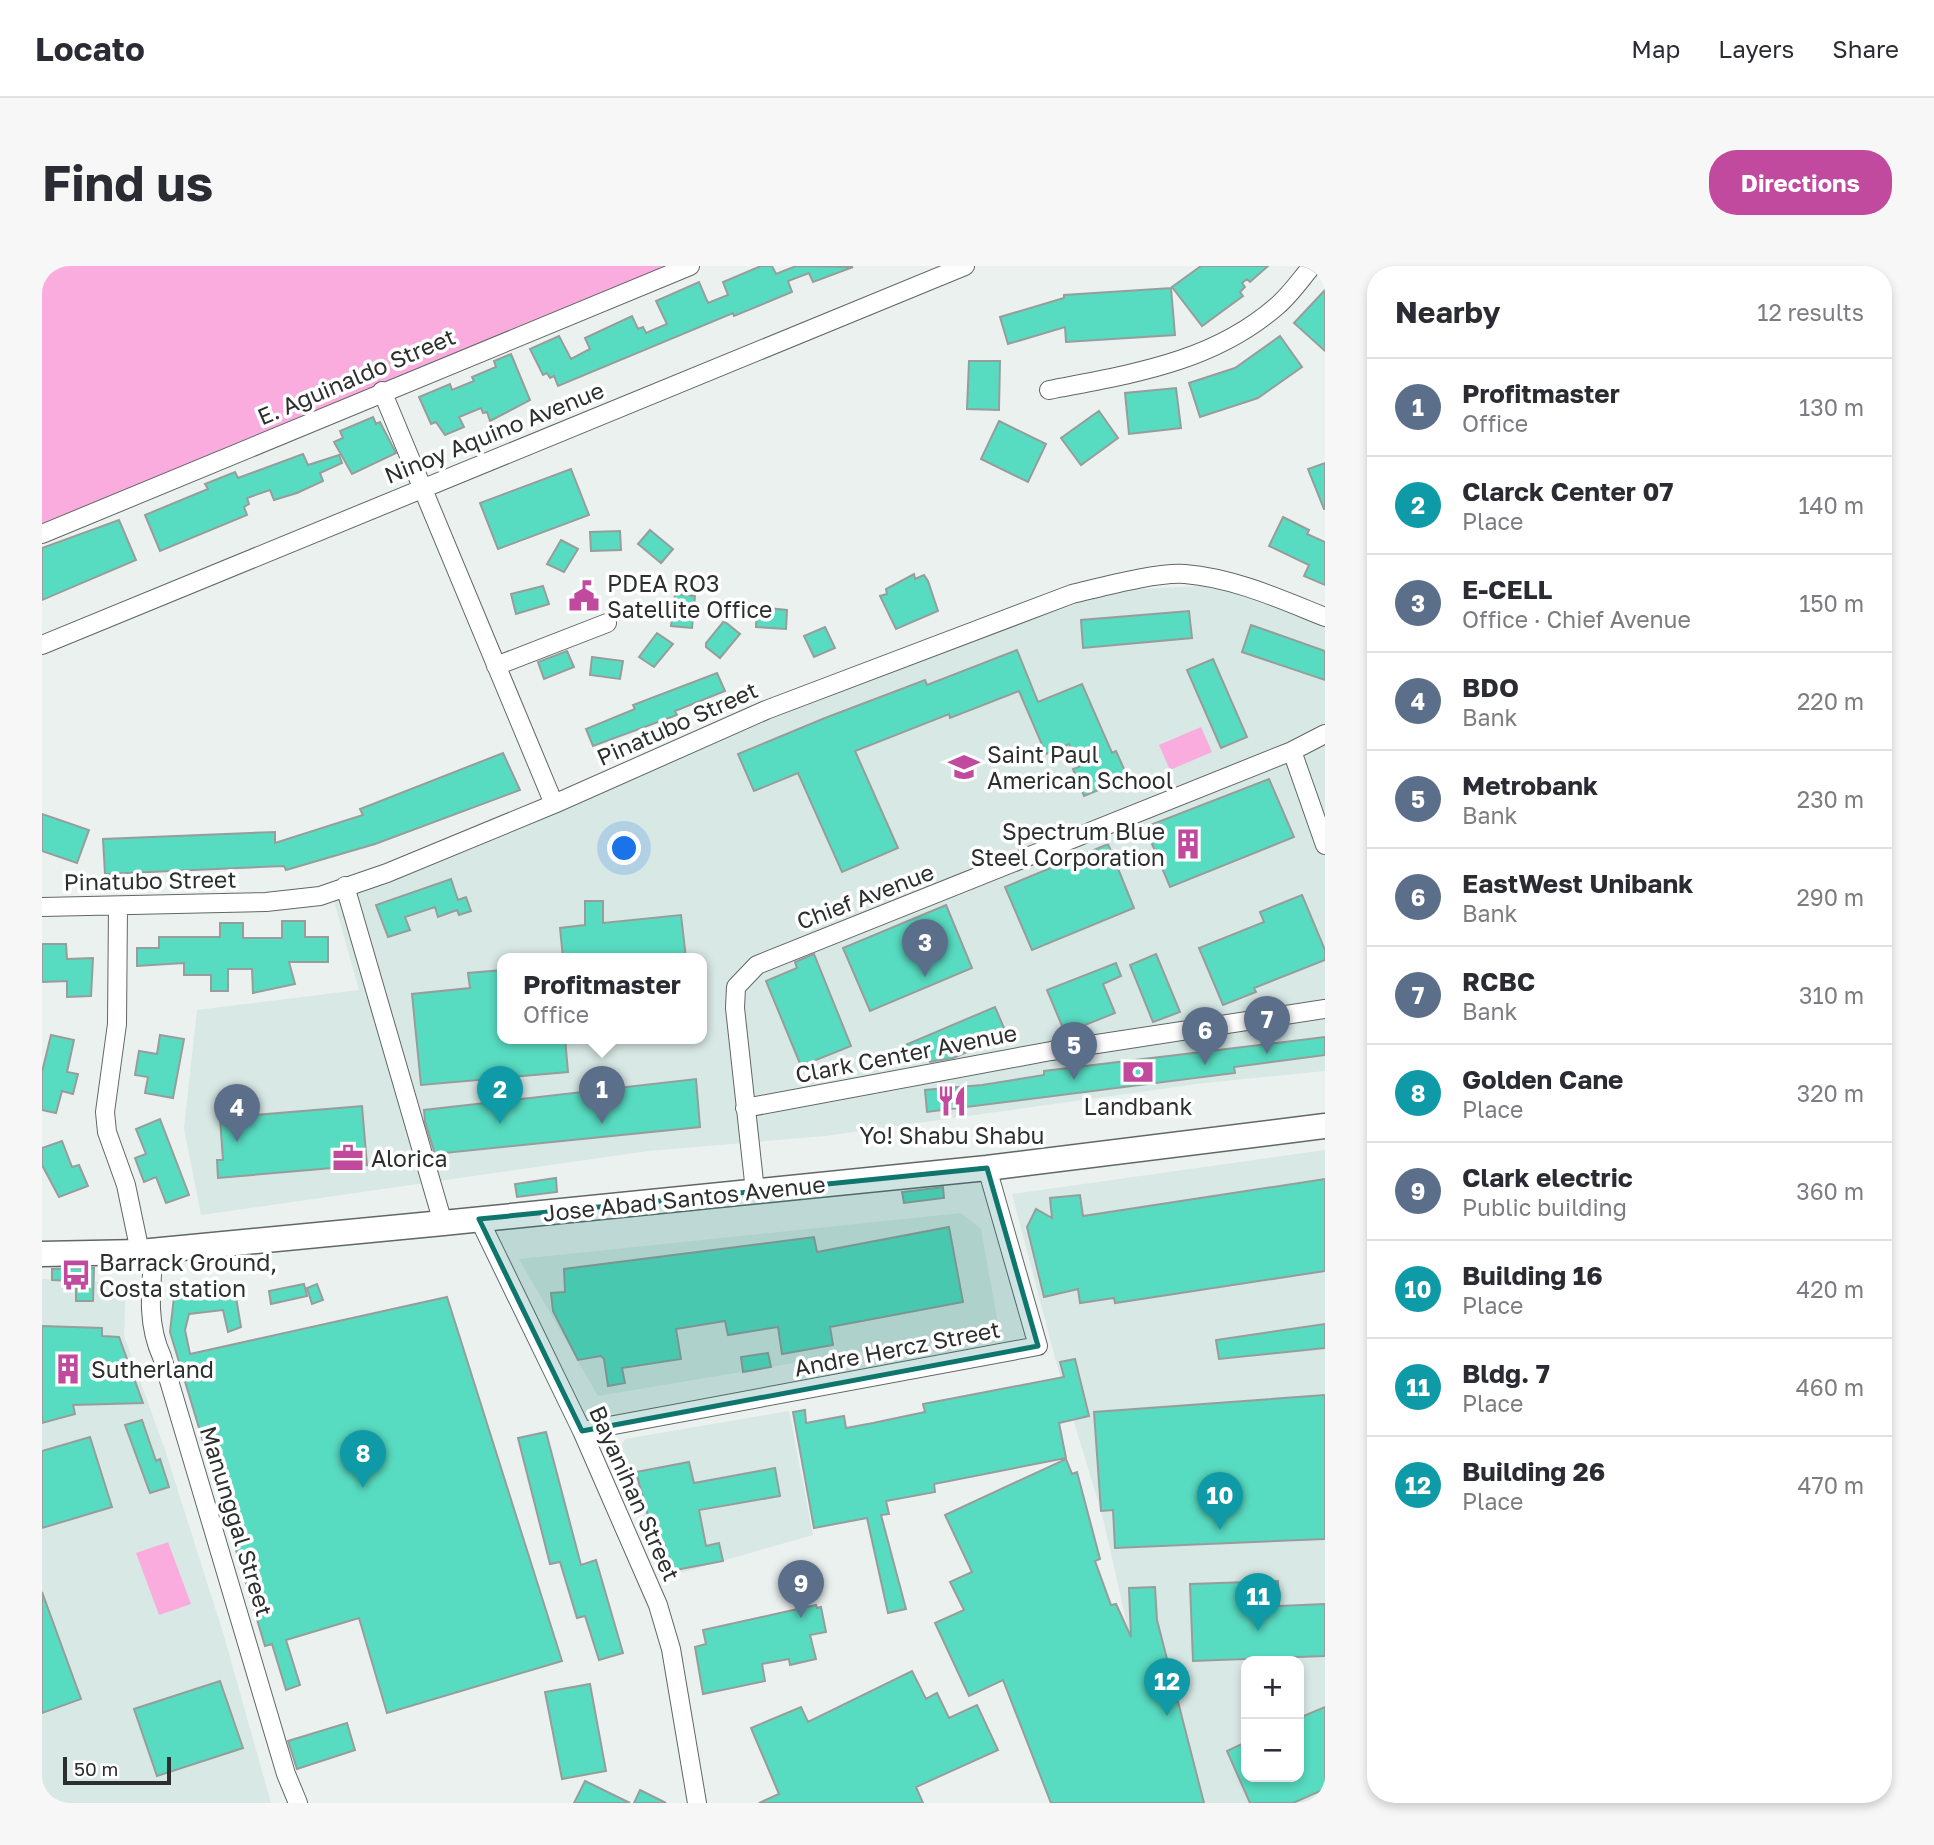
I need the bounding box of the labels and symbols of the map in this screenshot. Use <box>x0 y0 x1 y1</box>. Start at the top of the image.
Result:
street label: E. Aguinaldo Street <box>253 322 459 430</box>
street label: Ninoy Aquino Avenue <box>380 375 608 489</box>
place label: PDEA RO3 Satellite Office <box>607 569 772 623</box>
public building icon: PDEA RO3 Satellite Office <box>567 579 601 613</box>
street label: Pinatubo Street <box>592 675 762 771</box>
place label: Saint Paul American School <box>987 740 1173 794</box>
school or university icon: Saint Paul American School <box>947 750 981 784</box>
place label: Spectrum Blue Steel Corporation <box>971 817 1165 871</box>
building icon: Spectrum Blue Steel Corporation <box>1171 827 1205 861</box>
your location <box>607 831 641 865</box>
street label: Chief Avenue <box>793 857 937 935</box>
street label: Pinatubo Street <box>63 864 237 896</box>
pin: 3 <box>902 919 948 977</box>
pin: 7 <box>1244 996 1290 1054</box>
pin: 6 <box>1182 1007 1228 1065</box>
street label: Clark Center Avenue <box>793 1018 1019 1088</box>
pin: 5 <box>1051 1022 1097 1080</box>
bank icon: Landbank <box>1121 1055 1155 1089</box>
pin: 2 <box>477 1066 523 1124</box>
pin: 1 <box>579 1066 625 1124</box>
pin: 4 <box>214 1084 260 1142</box>
restaurant icon: Yo! Shabu Shabu <box>935 1084 969 1118</box>
place label: Landbank <box>1084 1092 1192 1120</box>
place label: Yo! Shabu Shabu <box>860 1121 1044 1149</box>
office icon: Alorica <box>331 1141 365 1175</box>
place label: Alorica <box>371 1144 448 1172</box>
street label: Jose Abad Santos Avenue <box>541 1169 827 1227</box>
place label: Barrack Ground, Costa station <box>99 1248 277 1302</box>
bus stop icon: Barrack Ground, Costa station <box>59 1258 93 1292</box>
street label: Andre Hercz Street <box>792 1314 1002 1382</box>
building icon: Sutherland <box>51 1352 85 1386</box>
place label: Sutherland <box>91 1355 214 1383</box>
street label: Bayanihan Street <box>584 1401 686 1585</box>
street label: Manunggal Street <box>195 1422 279 1620</box>
pin: 8 <box>340 1430 386 1488</box>
pin: 10 <box>1197 1472 1243 1530</box>
pin: 9 <box>778 1560 824 1618</box>
pin: 11 <box>1235 1573 1281 1631</box>
pin: 12 <box>1144 1658 1190 1716</box>
scale bar <box>63 1754 172 1786</box>

